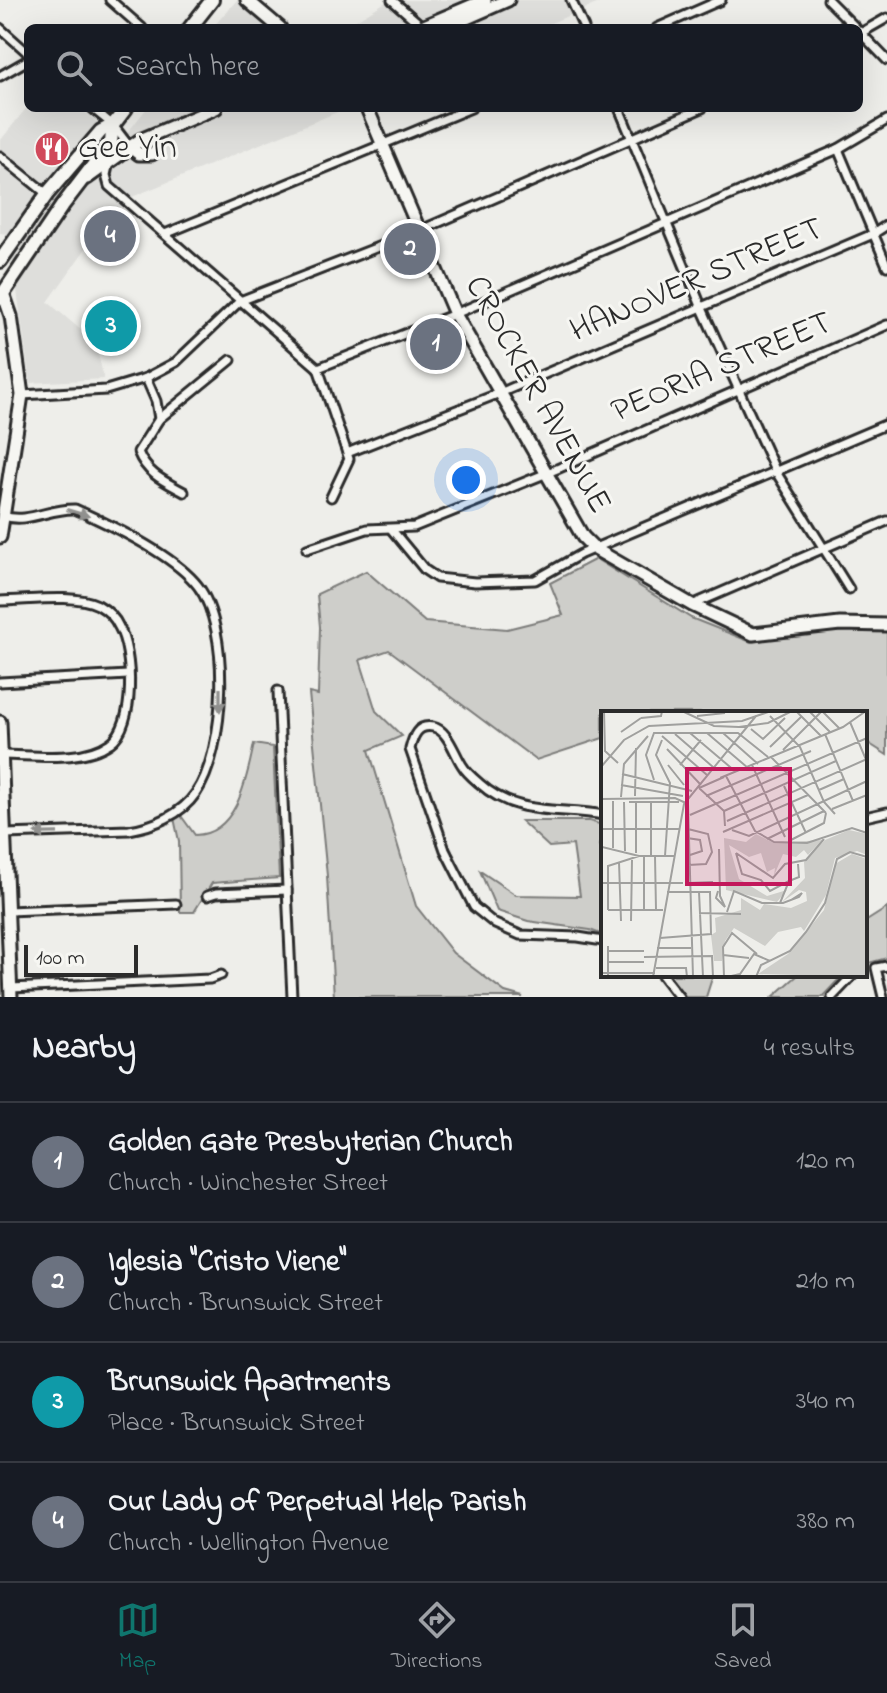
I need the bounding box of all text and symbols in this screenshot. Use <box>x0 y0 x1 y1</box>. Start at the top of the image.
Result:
search box <box>24 24 863 112</box>
icon: search <box>52 46 96 90</box>
text: Search here <box>116 46 260 90</box>
place label: Gee Yin <box>78 124 177 174</box>
restaurant icon: Gee Yin <box>33 130 71 168</box>
street label: HANOVER STREET <box>563 205 831 357</box>
pin: 4 <box>84 206 136 266</box>
pin: 2 <box>384 219 436 279</box>
street label: CROCKER AVENUE <box>451 267 623 523</box>
pin: 3 <box>85 296 137 356</box>
street label: PEORIA STREET <box>604 299 840 437</box>
pin: 1 <box>410 314 462 374</box>
your location <box>446 460 486 500</box>
one-way arrow <box>67 507 91 520</box>
one-way arrow <box>214 688 226 713</box>
inset map <box>601 711 867 977</box>
one-way arrow <box>33 827 58 840</box>
scale bar <box>24 941 138 977</box>
text: 100 m <box>36 943 85 975</box>
text: Nearby <box>32 1024 136 1074</box>
text: 4 results <box>764 1030 855 1068</box>
text: Golden Gate Presbyterian Church <box>108 1121 513 1165</box>
text: 1 <box>54 1143 62 1181</box>
text: 120 m <box>796 1143 855 1181</box>
text: Church · Winchester Street <box>108 1165 388 1203</box>
text: Iglesia "Cristo Viene" <box>108 1241 347 1285</box>
text: 2 <box>52 1263 64 1301</box>
text: 210 m <box>796 1263 855 1301</box>
text: Church · Brunswick Street <box>108 1285 383 1323</box>
text: Brunswick Apartments <box>108 1361 391 1405</box>
text: 3 <box>53 1383 63 1421</box>
text: 340 m <box>796 1383 855 1421</box>
text: Place · Brunswick Street <box>108 1405 365 1443</box>
text: Our Lady of Perpetual Help Parish <box>108 1481 527 1525</box>
text: 4 <box>53 1503 63 1541</box>
text: 380 m <box>797 1503 855 1541</box>
text: Church · Wellington Avenue <box>108 1525 389 1563</box>
tab: Map <box>116 1598 160 1678</box>
tab: Directions <box>391 1598 483 1678</box>
tab: Saved <box>714 1598 771 1678</box>

